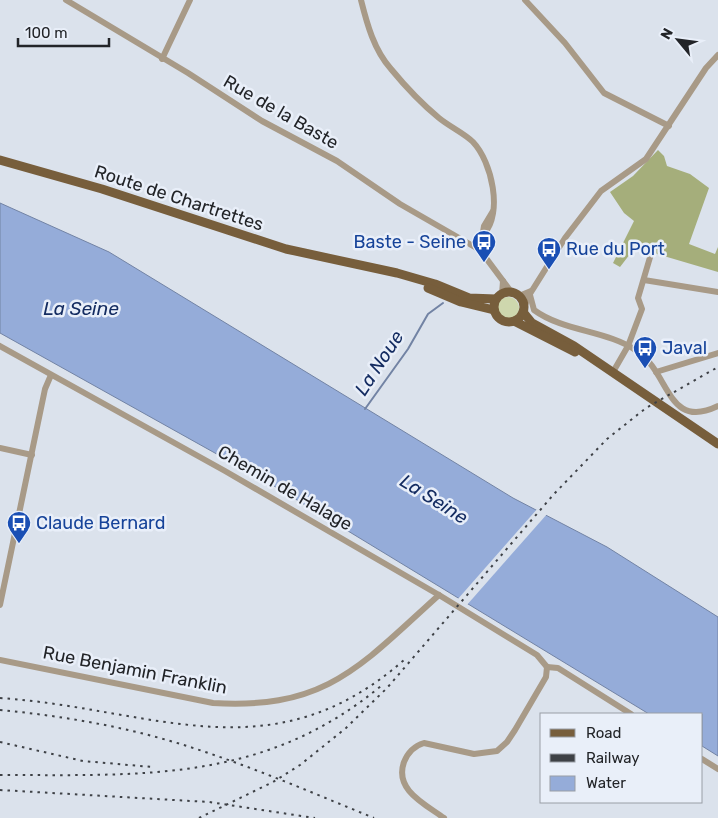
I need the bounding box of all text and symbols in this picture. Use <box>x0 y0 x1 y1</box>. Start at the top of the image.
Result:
scale bar <box>18 15 109 47</box>
north arrow <box>653 15 703 65</box>
text: 100 m <box>25 24 67 42</box>
text: N <box>657 25 677 42</box>
street label: Rue de la Baste <box>220 70 342 154</box>
street label: Route de Chartrettes <box>92 160 266 236</box>
bus stop icon: Baste - Seine <box>471 229 497 263</box>
place label: Baste - Seine <box>354 231 466 253</box>
bus stop icon: Rue du Port <box>536 236 562 270</box>
place label: Rue du Port <box>566 238 665 260</box>
water label: La Seine <box>43 297 119 320</box>
water label: La Noue <box>350 326 409 400</box>
bus stop icon: Javal <box>632 335 658 369</box>
place label: Javal <box>662 337 707 359</box>
street label: Chemin de Halage <box>214 441 356 535</box>
water label: La Seine <box>396 469 472 529</box>
bus stop icon: Claude Bernard <box>6 510 32 544</box>
place label: Claude Bernard <box>36 512 165 534</box>
street label: Rue Benjamin Franklin <box>41 641 229 699</box>
legend <box>540 713 703 803</box>
text: Road <box>586 724 622 742</box>
text: Railway <box>586 749 640 767</box>
text: Water <box>586 774 626 792</box>

